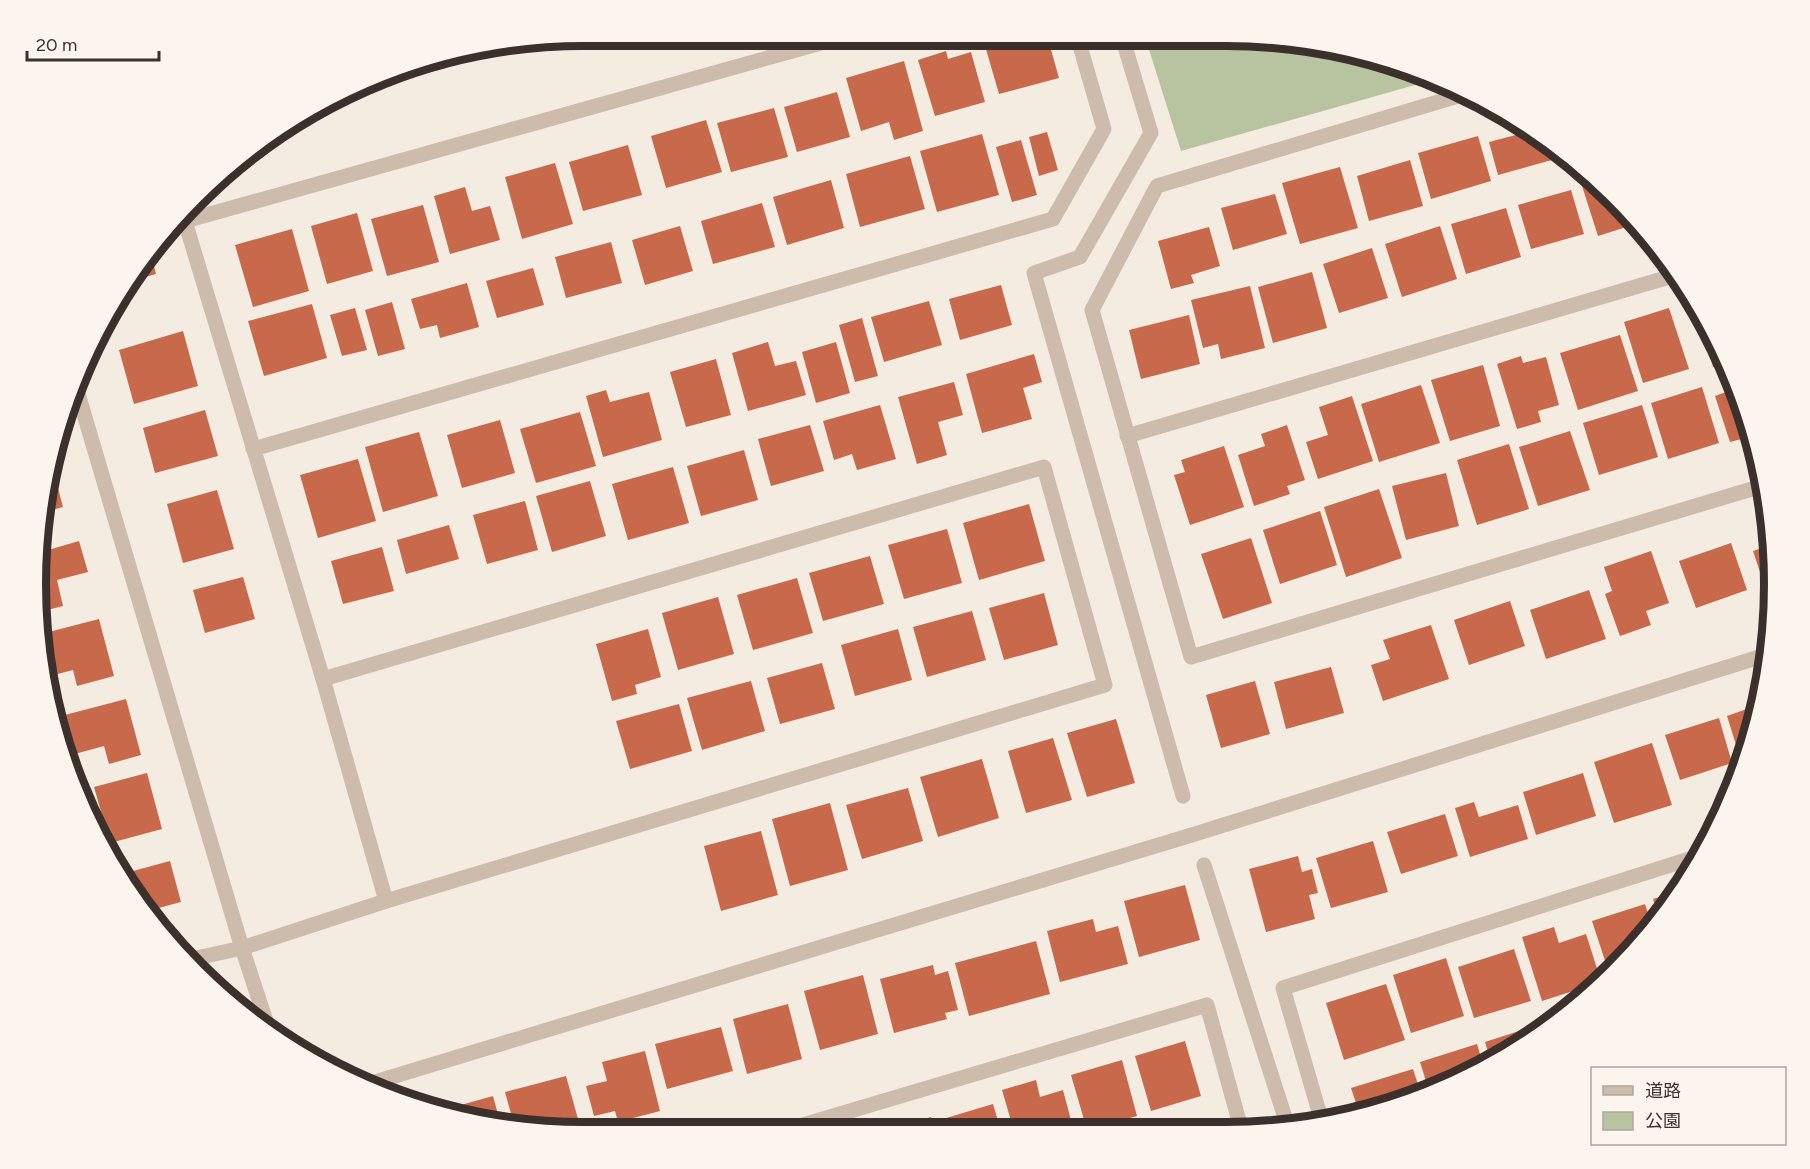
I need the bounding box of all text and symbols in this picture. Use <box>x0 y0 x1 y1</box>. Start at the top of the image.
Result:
scale bar <box>27 24 159 62</box>
text: 20 m <box>36 34 77 56</box>
legend <box>1591 1067 1786 1145</box>
text: 道路 <box>1645 1080 1681 1102</box>
text: 公園 <box>1645 1110 1681 1132</box>

